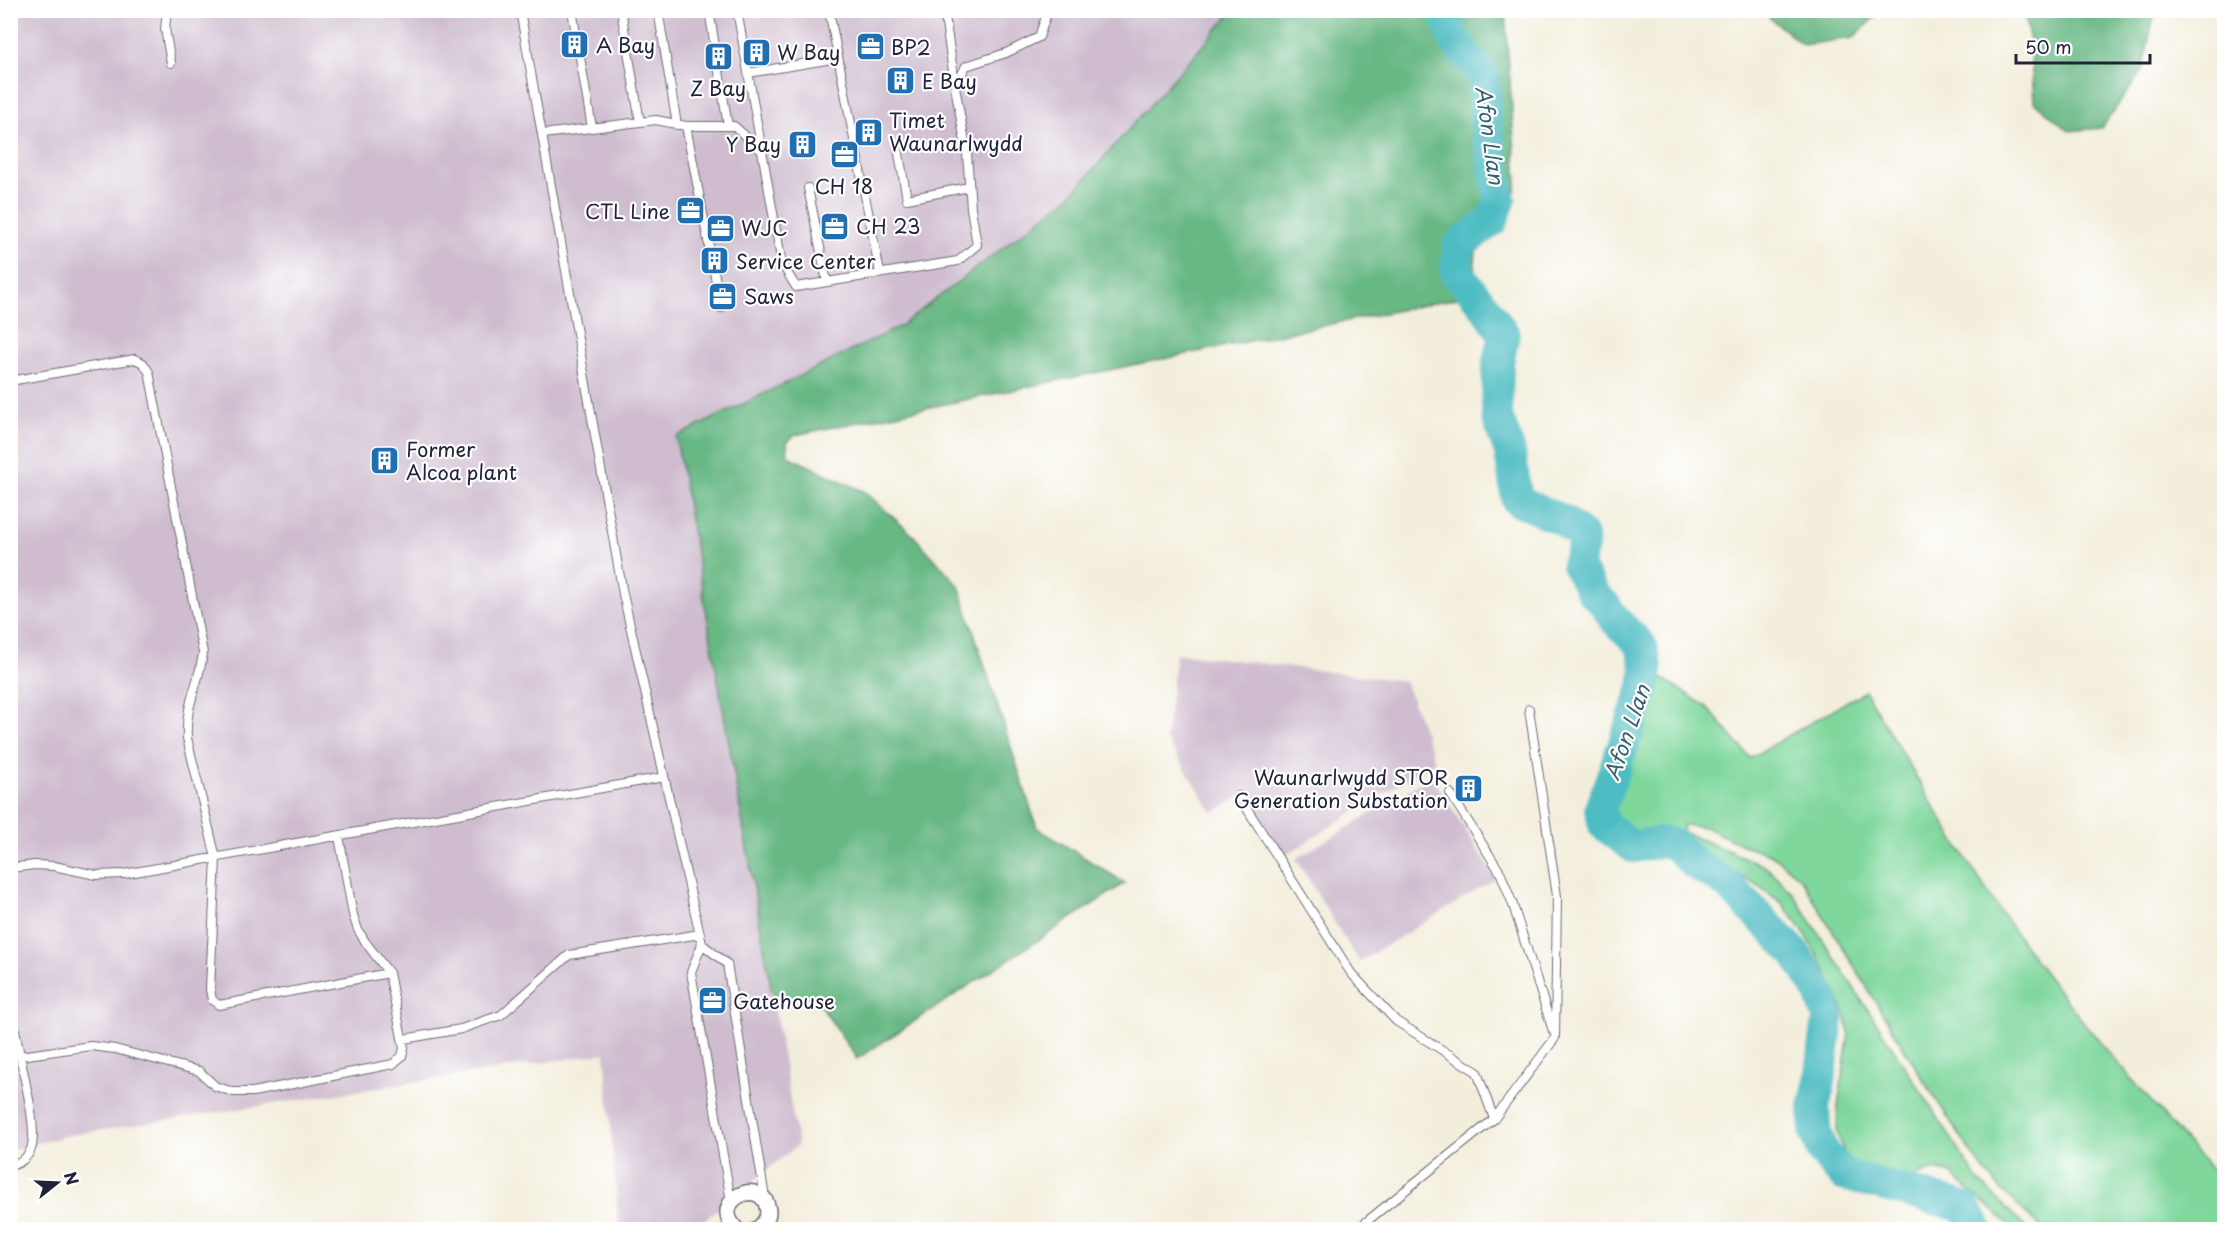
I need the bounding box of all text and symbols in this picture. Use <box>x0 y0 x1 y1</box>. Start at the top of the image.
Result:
scale bar <box>2016 27 2150 65</box>
building icon: A Bay <box>559 29 591 61</box>
place label: A Bay <box>596 30 655 60</box>
office icon: BP2 <box>854 31 886 63</box>
place label: BP2 <box>891 32 931 62</box>
text: 50 m <box>2025 33 2072 60</box>
building icon: W Bay <box>740 36 772 68</box>
place label: W Bay <box>777 37 840 67</box>
building icon: Z Bay <box>702 41 734 73</box>
building icon: E Bay <box>885 65 917 97</box>
place label: E Bay <box>922 66 977 96</box>
place label: Z Bay <box>690 73 746 103</box>
water label: Afon Llan <box>1468 84 1514 187</box>
place label: Timet Waunarlwydd <box>889 105 1023 158</box>
building icon: Timet Waunarlwydd <box>852 116 884 148</box>
building icon: Y Bay <box>786 128 818 160</box>
place label: Y Bay <box>726 129 781 159</box>
office icon: CH 18 <box>828 139 860 171</box>
place label: CH 18 <box>815 171 873 201</box>
office icon: CTL Line <box>675 195 707 227</box>
place label: CTL Line <box>585 196 670 226</box>
office icon: CH 23 <box>819 210 851 242</box>
place label: CH 23 <box>856 211 920 241</box>
office icon: WJC <box>704 212 736 244</box>
place label: WJC <box>741 213 788 243</box>
building icon: Service Center <box>699 245 731 277</box>
place label: Service Center <box>736 246 876 276</box>
office icon: Saws <box>707 280 739 312</box>
place label: Saws <box>744 281 794 311</box>
place label: Former Alcoa plant <box>406 434 517 487</box>
building icon: Former Alcoa plant <box>369 445 401 477</box>
water label: Afon Llan <box>1595 679 1658 784</box>
place label: Waunarlwydd STOR Generation Substation <box>1234 762 1448 815</box>
building icon: Waunarlwydd STOR Generation Substation <box>1453 772 1485 804</box>
office icon: Gatehouse <box>696 985 728 1017</box>
place label: Gatehouse <box>733 986 835 1016</box>
north arrow <box>27 1153 87 1213</box>
text: N <box>59 1168 86 1188</box>

